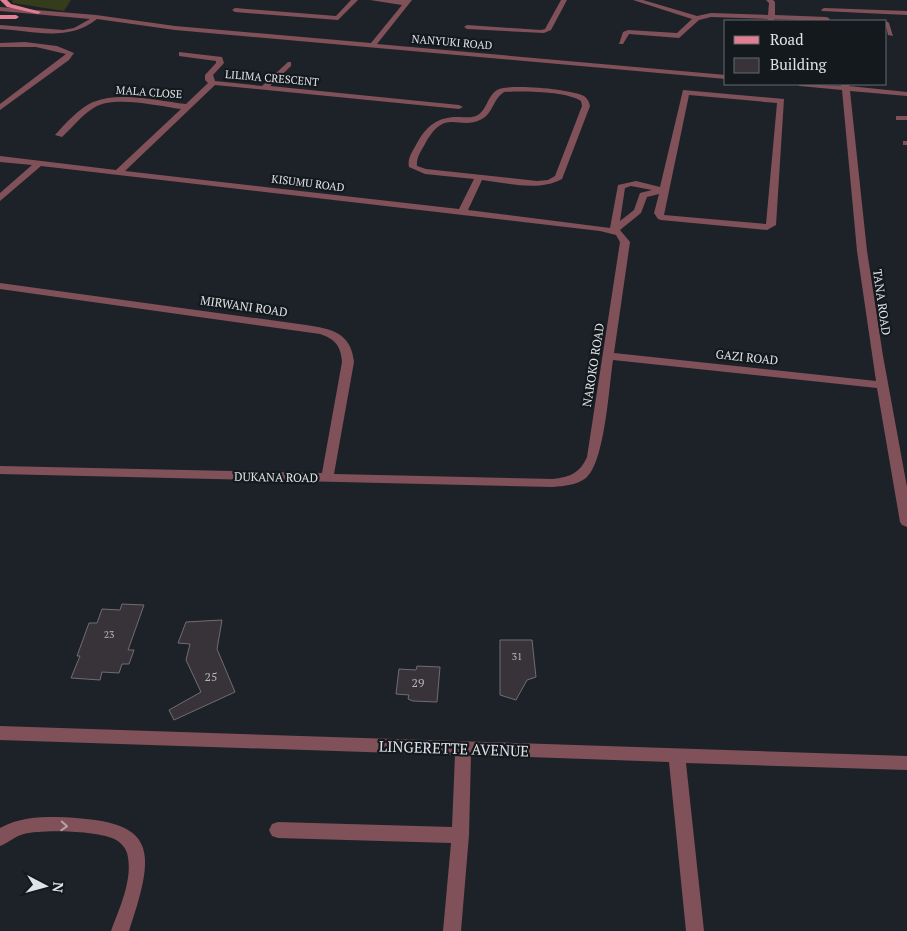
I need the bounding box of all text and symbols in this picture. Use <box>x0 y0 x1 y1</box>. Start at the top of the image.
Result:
legend <box>724 20 887 85</box>
text: Road <box>770 29 803 49</box>
street label: NANYUKI ROAD <box>411 31 493 53</box>
text: Building <box>770 54 828 74</box>
street label: LILIMA CRESCENT <box>225 67 320 89</box>
street label: MALA CLOSE <box>115 83 183 101</box>
street label: KISUMU ROAD <box>271 172 345 194</box>
street label: TANA ROAD <box>870 268 894 336</box>
street label: MIRWANI ROAD <box>199 292 289 320</box>
street label: NAROKO ROAD <box>579 322 607 408</box>
street label: GAZI ROAD <box>715 346 779 368</box>
street label: DUKANA ROAD <box>234 469 318 485</box>
house number: 23 <box>104 628 114 641</box>
house number: 31 <box>512 650 522 663</box>
house number: 25 <box>205 669 217 684</box>
house number: 29 <box>412 675 424 690</box>
street label: LINGERETTE AVENUE <box>379 735 529 761</box>
one-way arrow <box>60 820 68 831</box>
north arrow <box>20 861 70 911</box>
text: N <box>48 881 68 894</box>

